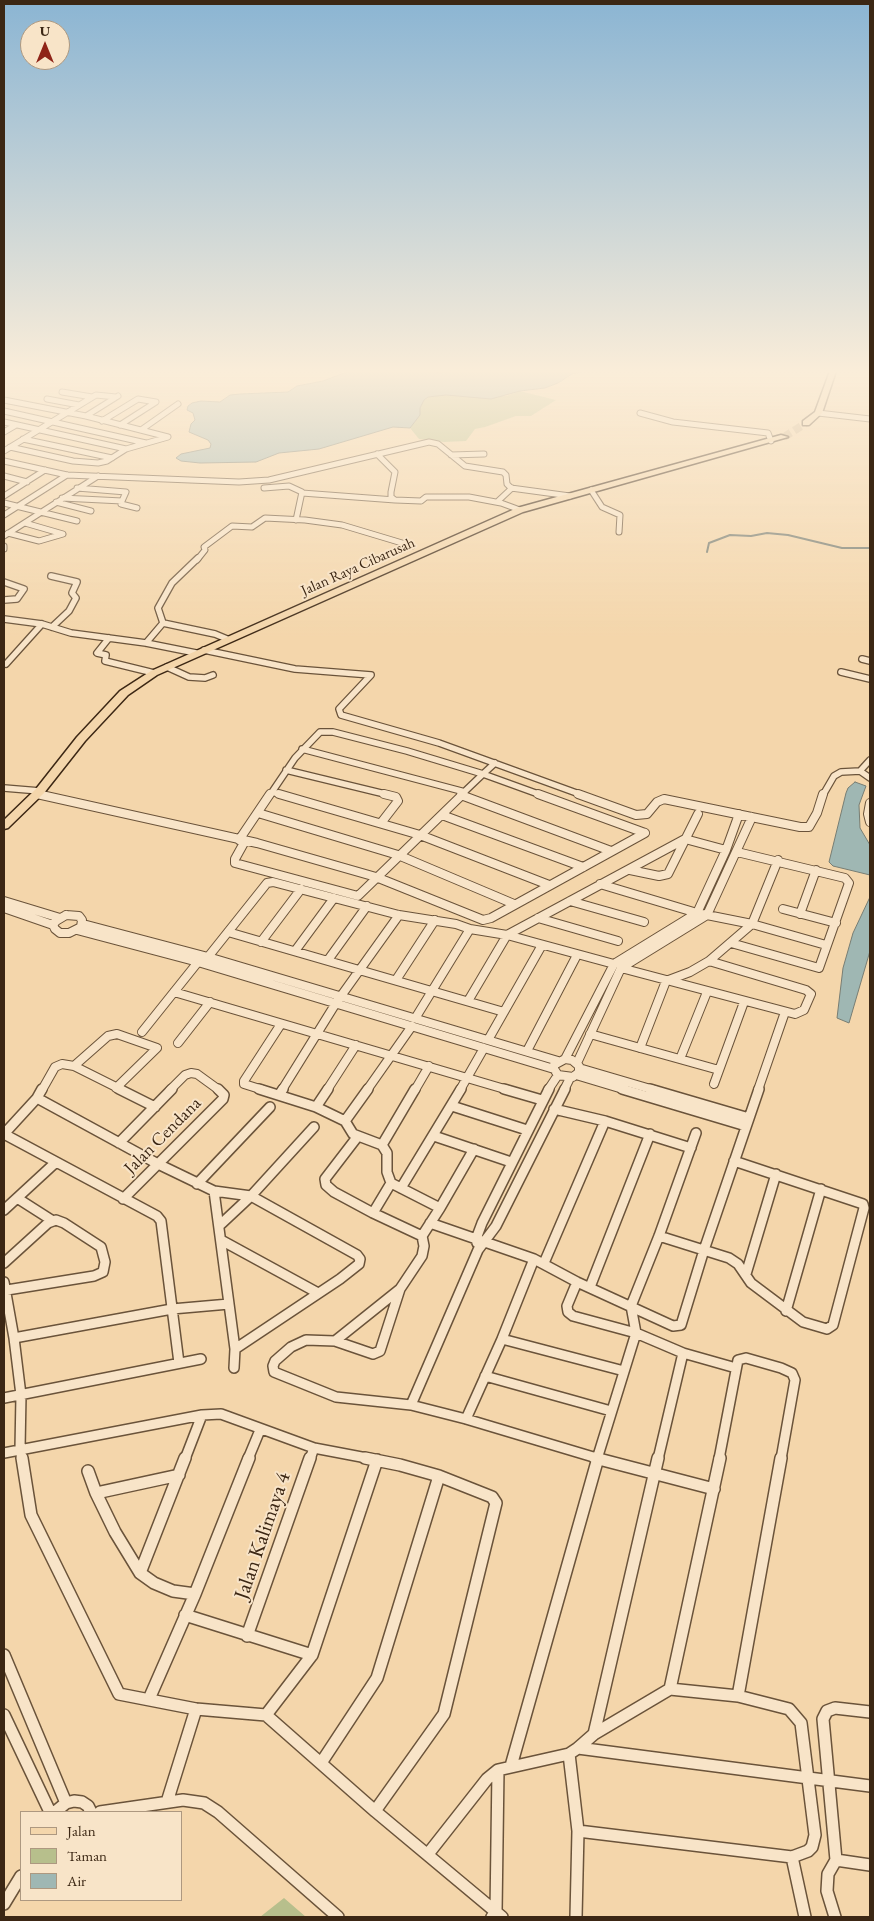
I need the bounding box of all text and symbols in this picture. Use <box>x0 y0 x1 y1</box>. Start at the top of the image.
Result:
north arrow <box>20 20 70 70</box>
text: U <box>40 22 50 40</box>
street label: Jalan Raya Cibarusah <box>298 534 418 600</box>
street label: Jalan Cendana <box>120 1093 206 1179</box>
street label: Jalan Kalimaya 4 <box>229 1469 297 1603</box>
legend <box>20 1811 182 1901</box>
text: Jalan <box>67 1821 96 1840</box>
text: Taman <box>67 1846 107 1865</box>
text: Air <box>67 1871 86 1890</box>

